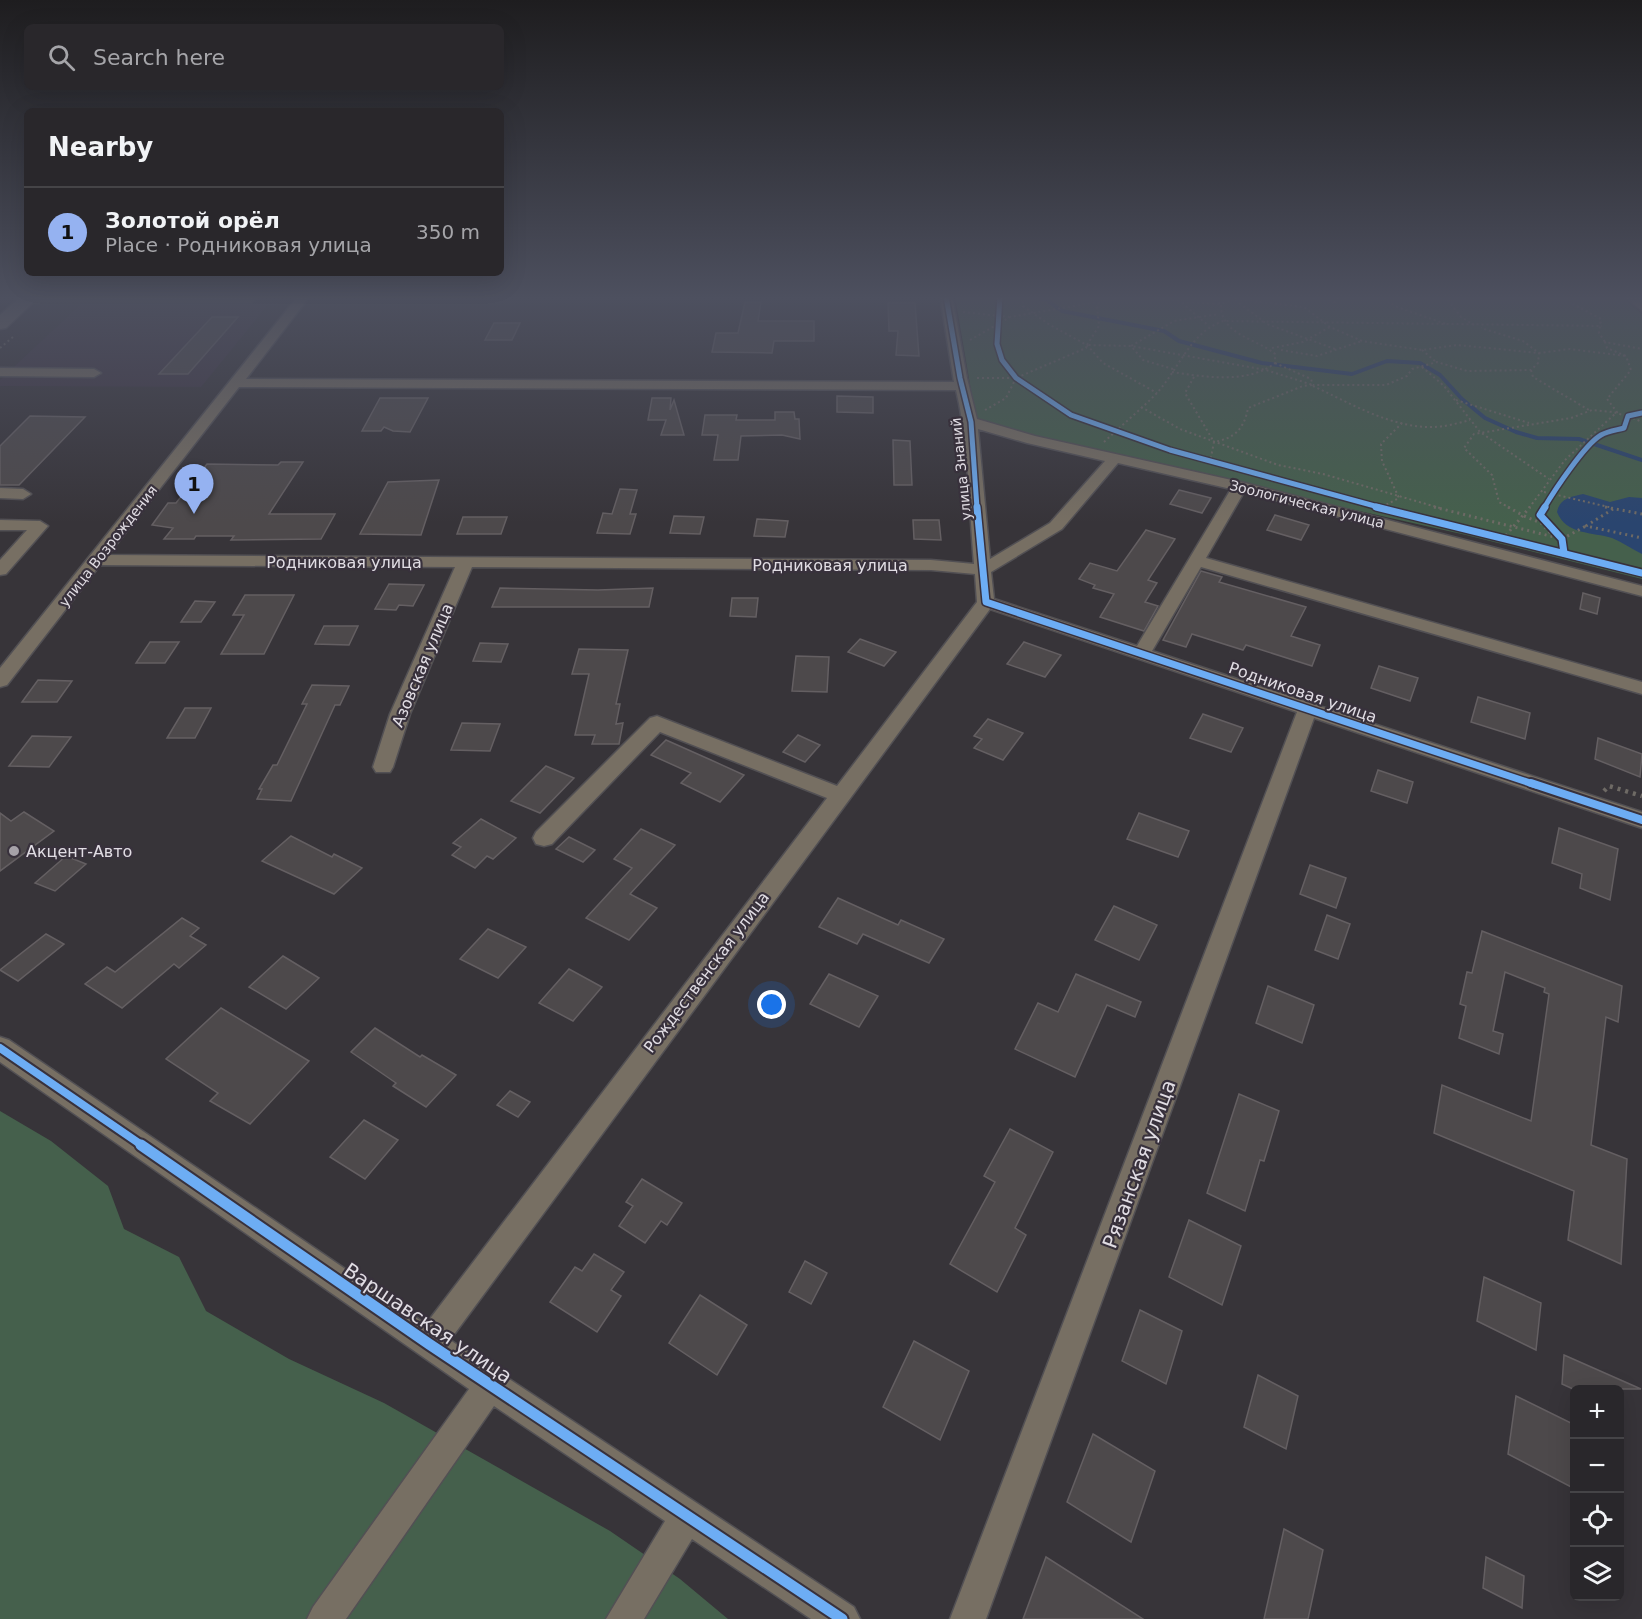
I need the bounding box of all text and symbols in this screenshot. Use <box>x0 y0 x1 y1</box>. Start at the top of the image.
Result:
search box <box>24 24 504 90</box>
icon: search <box>45 41 78 74</box>
text: Search here <box>93 45 225 70</box>
text: Nearby <box>48 132 153 162</box>
text: Золотой орёл <box>105 208 280 233</box>
text: 1 <box>61 220 74 244</box>
text: 350 m <box>416 220 480 244</box>
text: Place · Родниковая улица <box>105 233 372 257</box>
street label: улица Знаний <box>948 417 974 521</box>
pin: 1 <box>174 464 214 514</box>
street label: Зоологическая улица <box>1228 477 1386 531</box>
street label: улица Возрождения <box>56 482 160 610</box>
street label: Родниковая улица <box>266 553 422 572</box>
street label: Родниковая улица <box>752 556 908 575</box>
street label: Азовская улица <box>388 601 457 730</box>
street label: Родниковая улица <box>1226 658 1379 727</box>
place label: Акцент-Авто <box>26 842 132 861</box>
marker: Акцент-Авто <box>7 844 21 858</box>
street label: Рождественская улица <box>640 888 773 1056</box>
your location <box>757 990 786 1019</box>
street label: Рязанская улица <box>1097 1077 1181 1251</box>
street label: Варшавская улица <box>339 1258 517 1388</box>
map controls <box>1570 1385 1624 1601</box>
button: + <box>1570 1385 1624 1439</box>
button: − <box>1570 1439 1624 1493</box>
button: locate <box>1570 1493 1624 1547</box>
button: layers <box>1570 1547 1624 1601</box>

